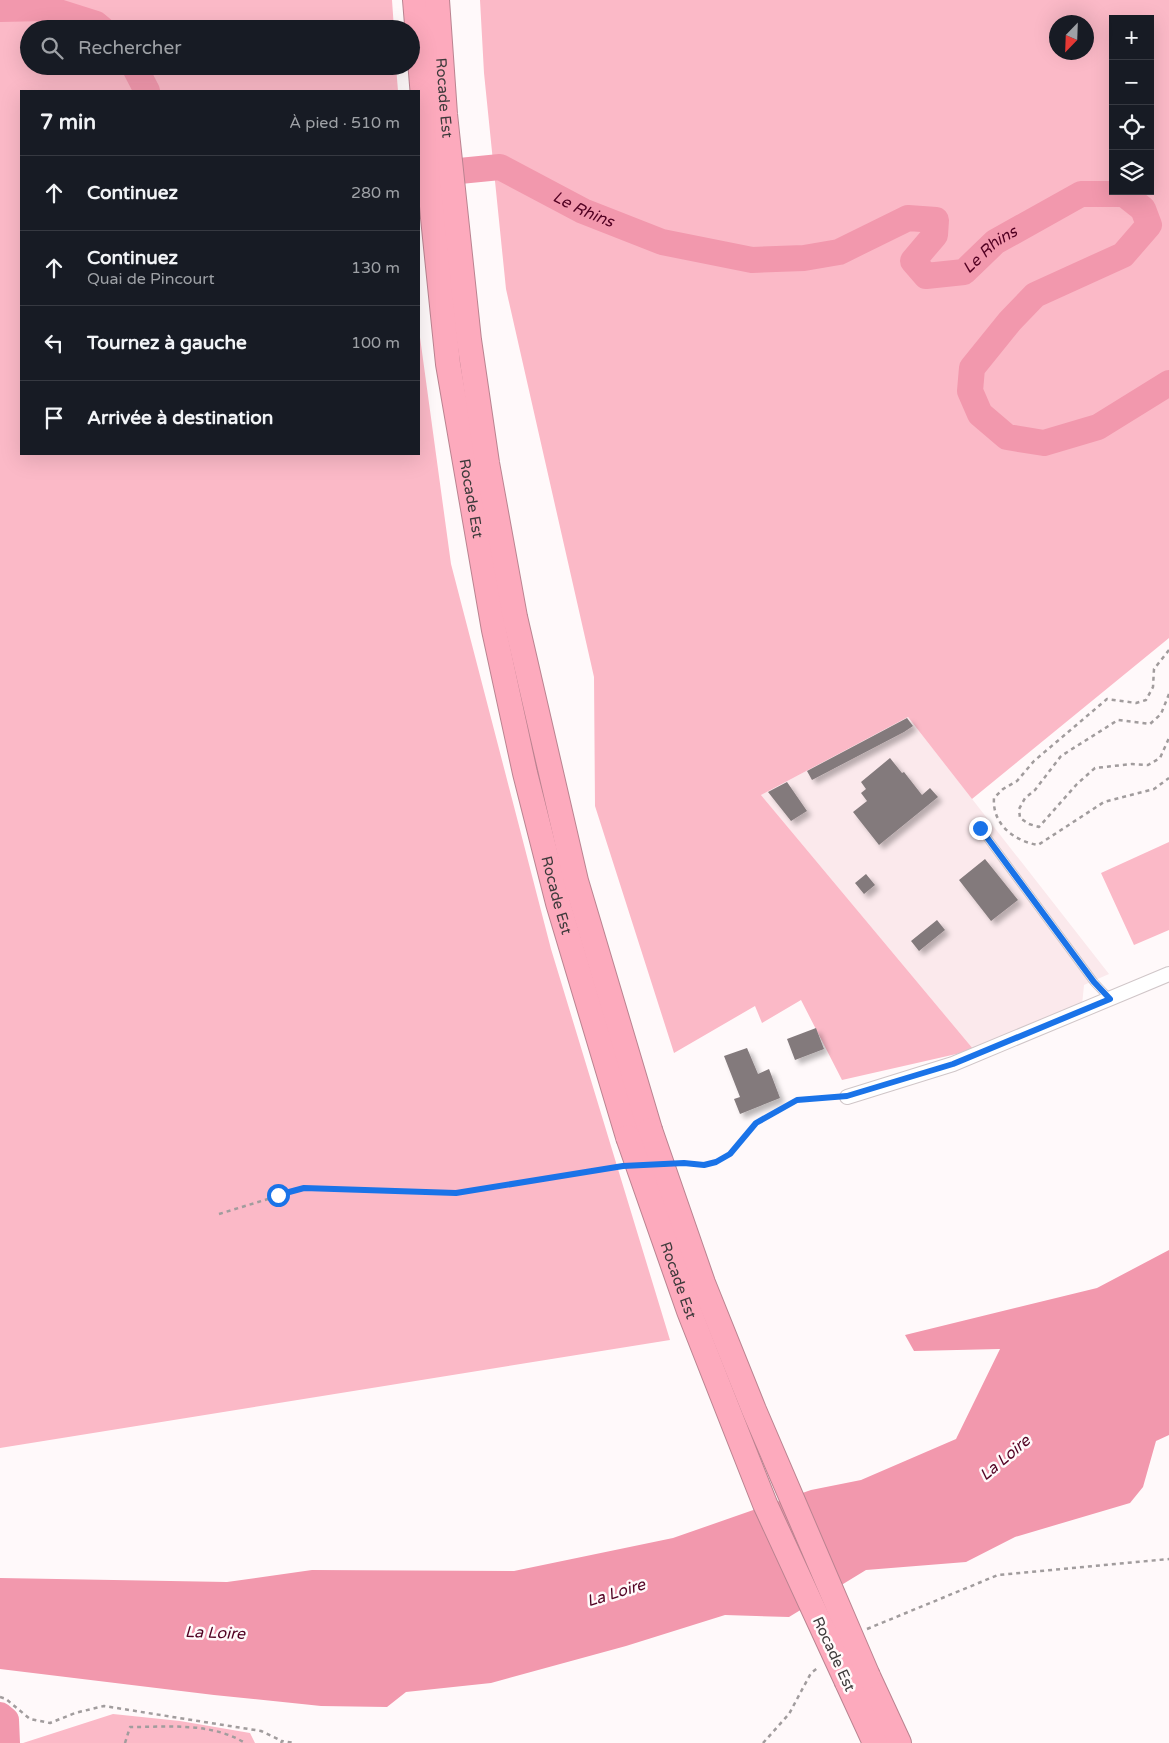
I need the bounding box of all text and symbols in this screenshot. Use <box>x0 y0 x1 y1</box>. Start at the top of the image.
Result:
north arrow <box>1049 15 1094 60</box>
map controls <box>1109 15 1154 195</box>
button: + <box>1109 15 1154 60</box>
search box <box>20 20 420 75</box>
icon: search <box>38 34 66 62</box>
text: Rechercher <box>78 37 181 59</box>
street label: Rocade Est <box>432 57 457 139</box>
button: − <box>1109 60 1154 105</box>
button: locate <box>1109 105 1154 150</box>
text: 7 min <box>40 110 96 135</box>
text: À pied · 510 m <box>289 113 400 133</box>
button: layers <box>1109 150 1154 195</box>
icon: ahead <box>40 179 68 207</box>
text: Continuez <box>87 182 178 204</box>
text: 280 m <box>351 183 400 203</box>
water label: Le Rhins <box>549 187 618 233</box>
water label: Le Rhins <box>958 221 1022 278</box>
text: Continuez <box>87 247 178 269</box>
icon: ahead <box>40 254 68 282</box>
text: 130 m <box>351 258 400 278</box>
text: Quai de Pincourt <box>87 269 215 289</box>
icon: left <box>40 329 68 357</box>
text: Tournez à gauche <box>87 332 247 354</box>
text: 100 m <box>351 333 400 353</box>
icon: arrive <box>40 404 68 432</box>
text: Arrivée à destination <box>87 407 273 429</box>
street label: Rocade Est <box>456 457 487 540</box>
route end <box>969 817 992 840</box>
street label: Rocade Est <box>537 854 576 937</box>
route start <box>267 1184 290 1207</box>
street label: Rocade Est <box>656 1239 700 1322</box>
water label: La Loire <box>975 1430 1035 1485</box>
water label: La Loire <box>584 1574 649 1611</box>
street label: Rocade Est <box>809 1614 859 1694</box>
water label: La Loire <box>185 1622 246 1644</box>

